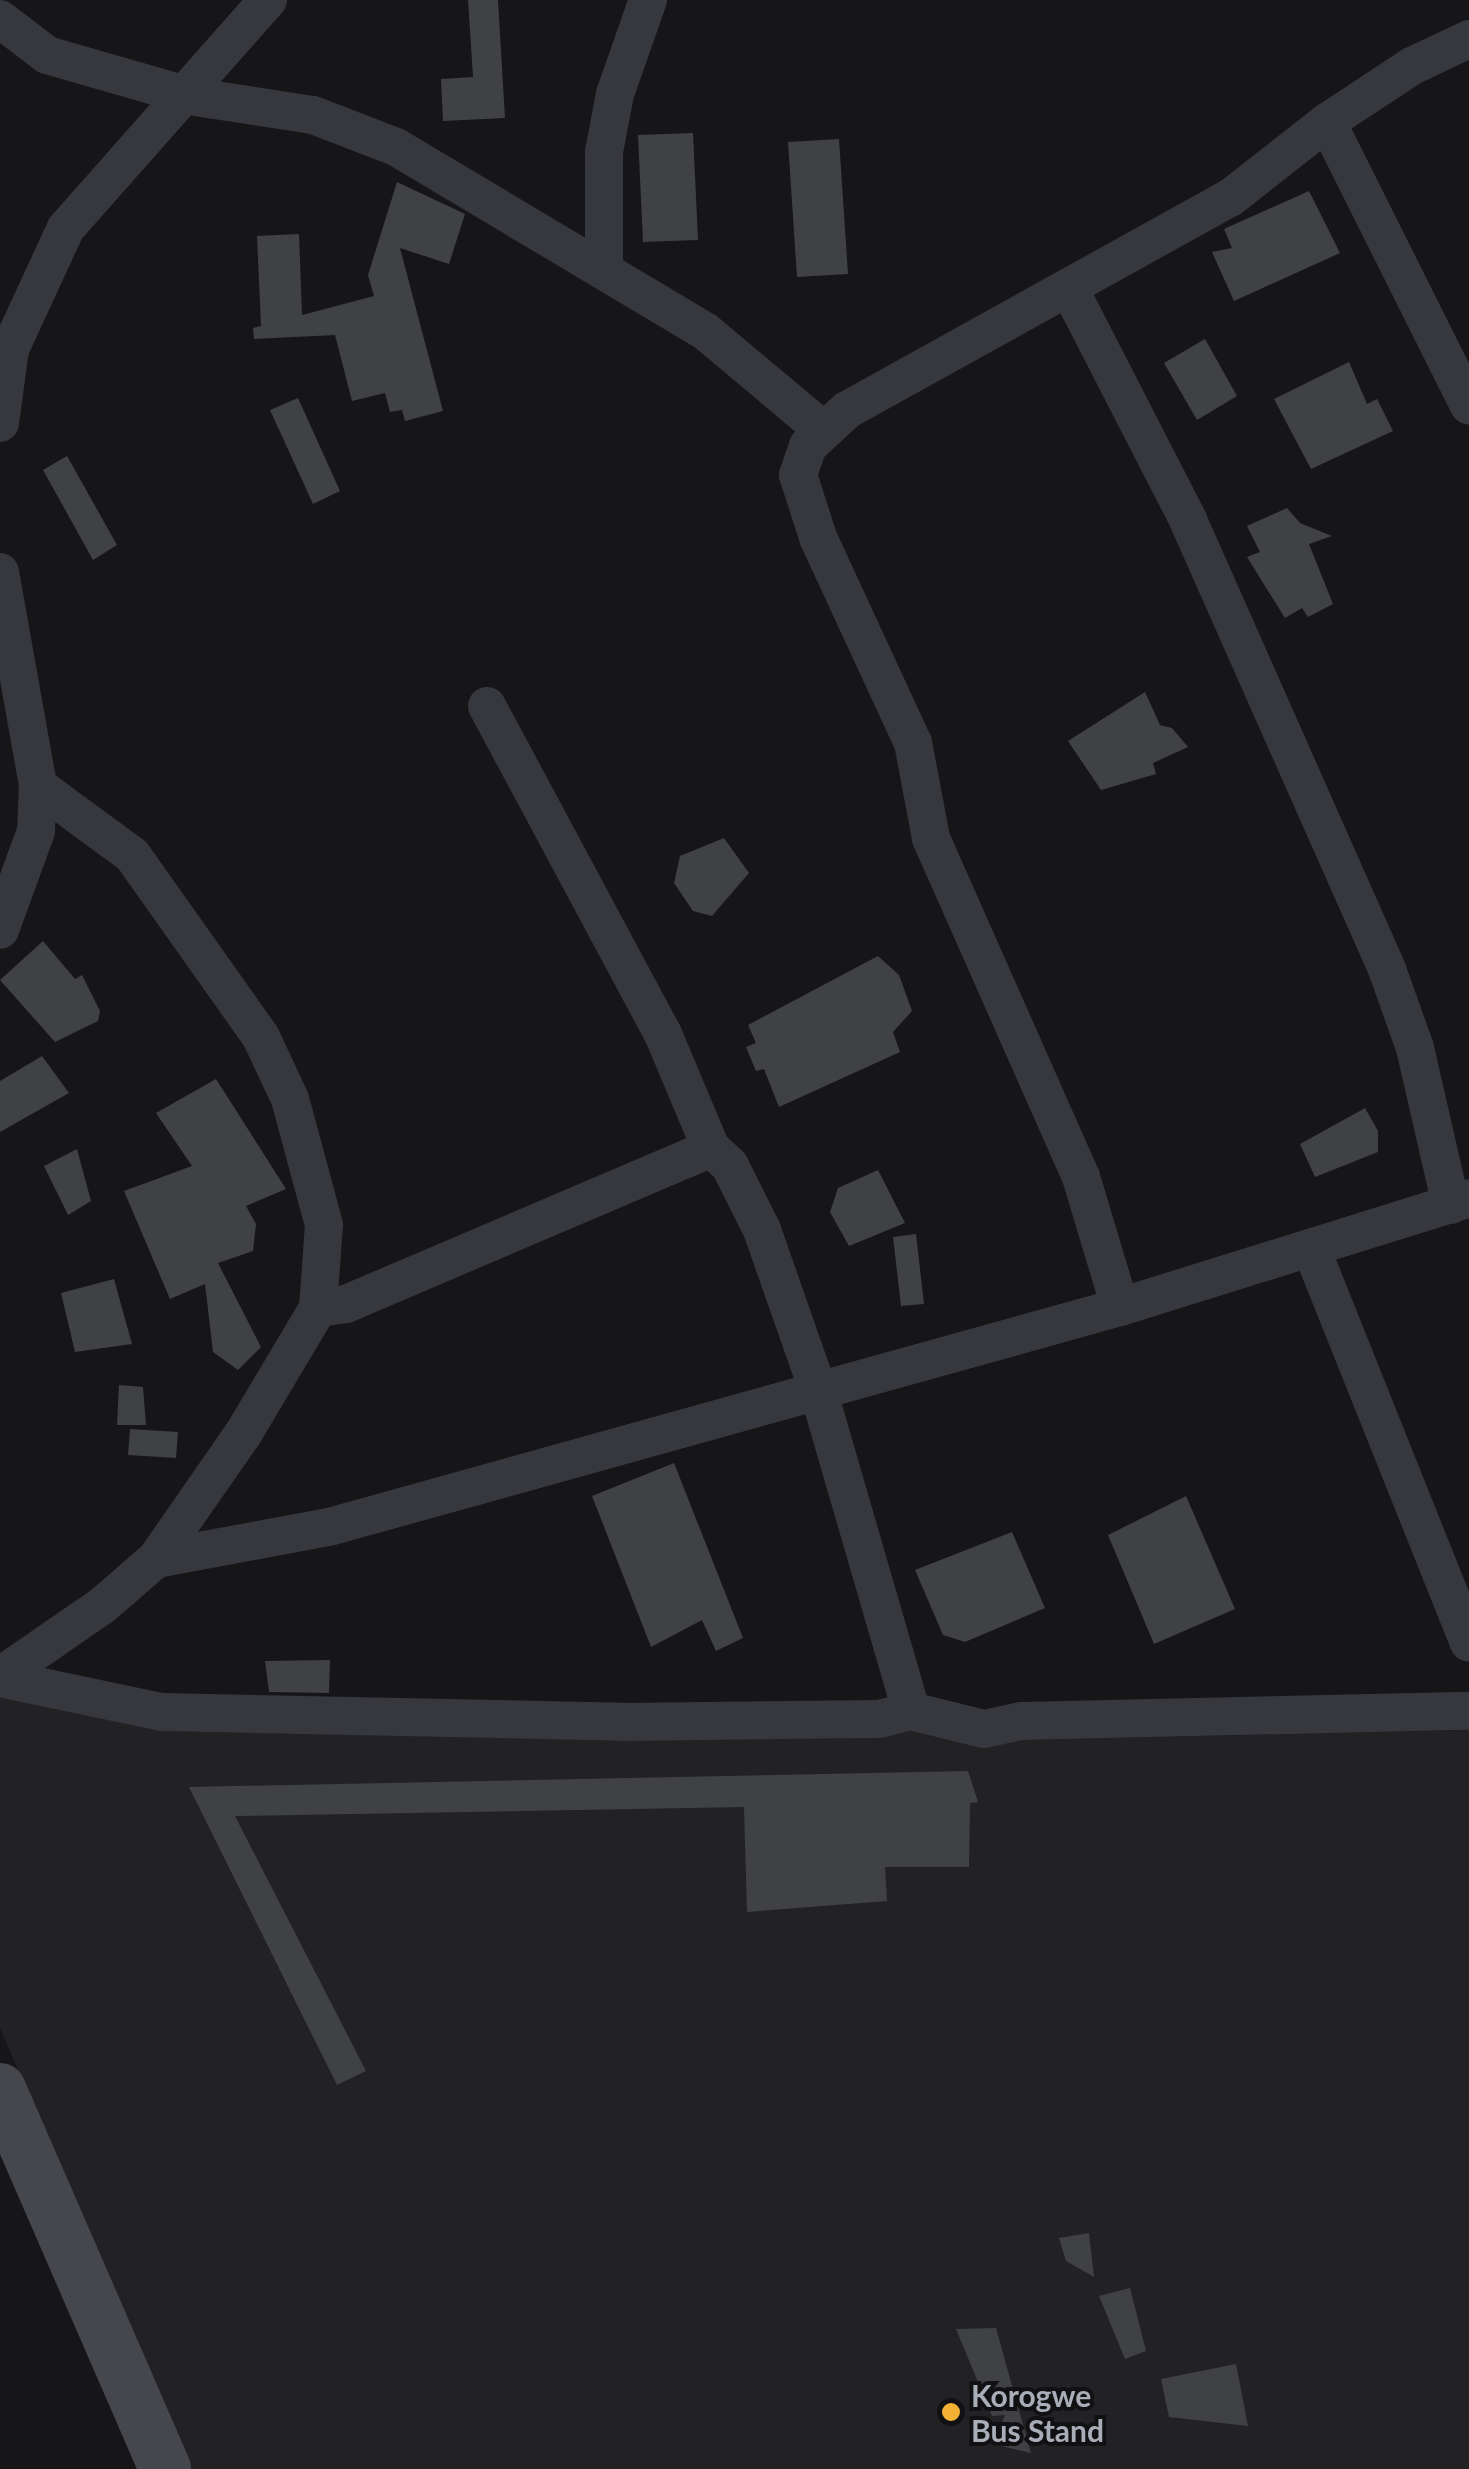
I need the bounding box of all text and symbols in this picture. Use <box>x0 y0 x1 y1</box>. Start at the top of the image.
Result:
place label: Korogwe Bus Stand <box>971 2377 1104 2448</box>
marker: Korogwe Bus Stand <box>940 2401 962 2423</box>

